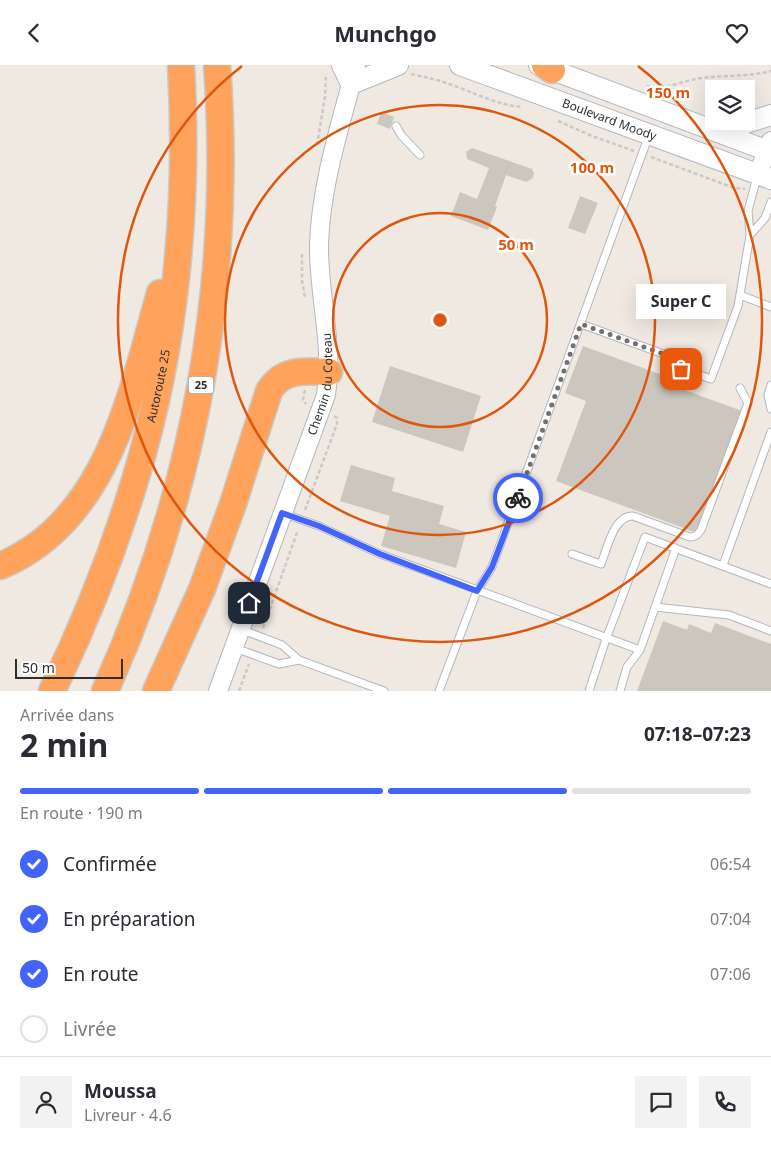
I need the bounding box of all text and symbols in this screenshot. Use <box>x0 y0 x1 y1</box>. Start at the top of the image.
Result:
text: Munchgo <box>334 18 437 48</box>
icon: back <box>20 19 48 47</box>
icon: heart <box>723 19 751 47</box>
map controls <box>705 80 755 130</box>
button: layers <box>705 80 755 130</box>
text: 150 m <box>646 82 690 102</box>
street label: Boulevard Moody <box>560 94 660 145</box>
text: 100 m <box>570 157 614 177</box>
text: 50 m <box>498 234 534 254</box>
callout: Super C <box>636 284 726 319</box>
text: Super C <box>651 290 711 312</box>
centre of rings <box>431 311 449 329</box>
street label: Chemin du Coteau <box>303 332 336 438</box>
street label: Autoroute 25 <box>142 348 174 424</box>
pin <box>660 348 702 390</box>
icon: bag <box>667 355 695 383</box>
road number: 25 <box>188 377 214 393</box>
courier <box>493 473 543 523</box>
icon: bike <box>504 484 532 512</box>
pin <box>228 582 270 624</box>
icon: home <box>235 589 263 617</box>
scale bar <box>15 656 122 679</box>
text: 50 m <box>22 658 55 677</box>
text: Arrivée dans <box>20 704 114 726</box>
text: 07:18–07:23 <box>644 721 751 747</box>
text: 2 min <box>20 723 108 766</box>
text: En route · 190 m <box>20 802 143 824</box>
icon: check <box>20 850 48 878</box>
text: Confirmée <box>63 851 157 877</box>
text: 06:54 <box>710 853 751 875</box>
icon: check <box>20 905 48 933</box>
text: En préparation <box>63 906 196 932</box>
text: 07:04 <box>710 908 751 930</box>
icon: check <box>20 960 48 988</box>
text: En route <box>63 961 139 987</box>
text: 07:06 <box>710 963 751 985</box>
text: Livrée <box>63 1016 116 1042</box>
button: person <box>20 1076 72 1128</box>
button: chat <box>635 1076 687 1128</box>
button: phone <box>699 1076 751 1128</box>
text: Moussa <box>84 1078 157 1104</box>
text: Livreur · 4.6 <box>84 1104 172 1126</box>

